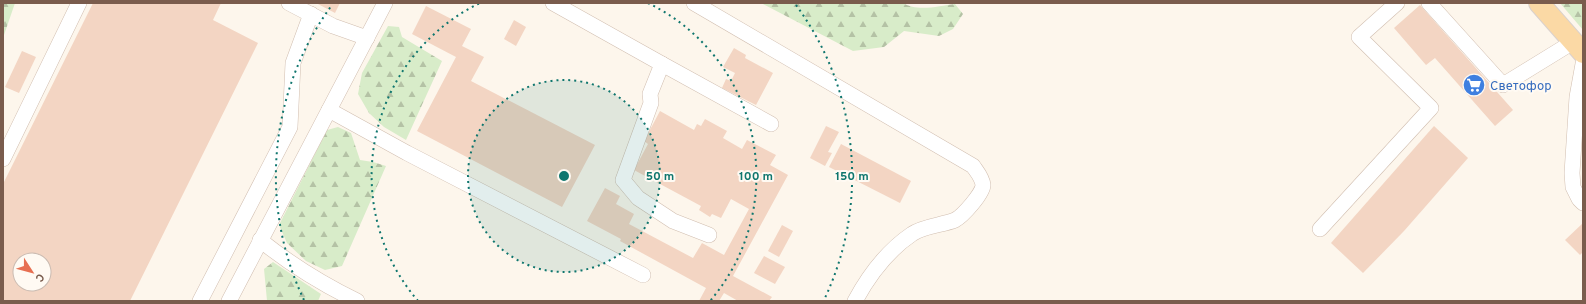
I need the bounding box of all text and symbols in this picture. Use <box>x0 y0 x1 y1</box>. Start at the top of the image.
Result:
supermarket icon: Светофор <box>1461 72 1487 98</box>
place label: Светофор <box>1490 79 1552 95</box>
centre of rings <box>557 169 571 183</box>
text: 50 m <box>646 169 674 185</box>
text: 100 m <box>739 169 773 185</box>
text: 150 m <box>835 169 869 185</box>
north arrow <box>12 252 52 292</box>
text: С <box>32 270 47 284</box>

